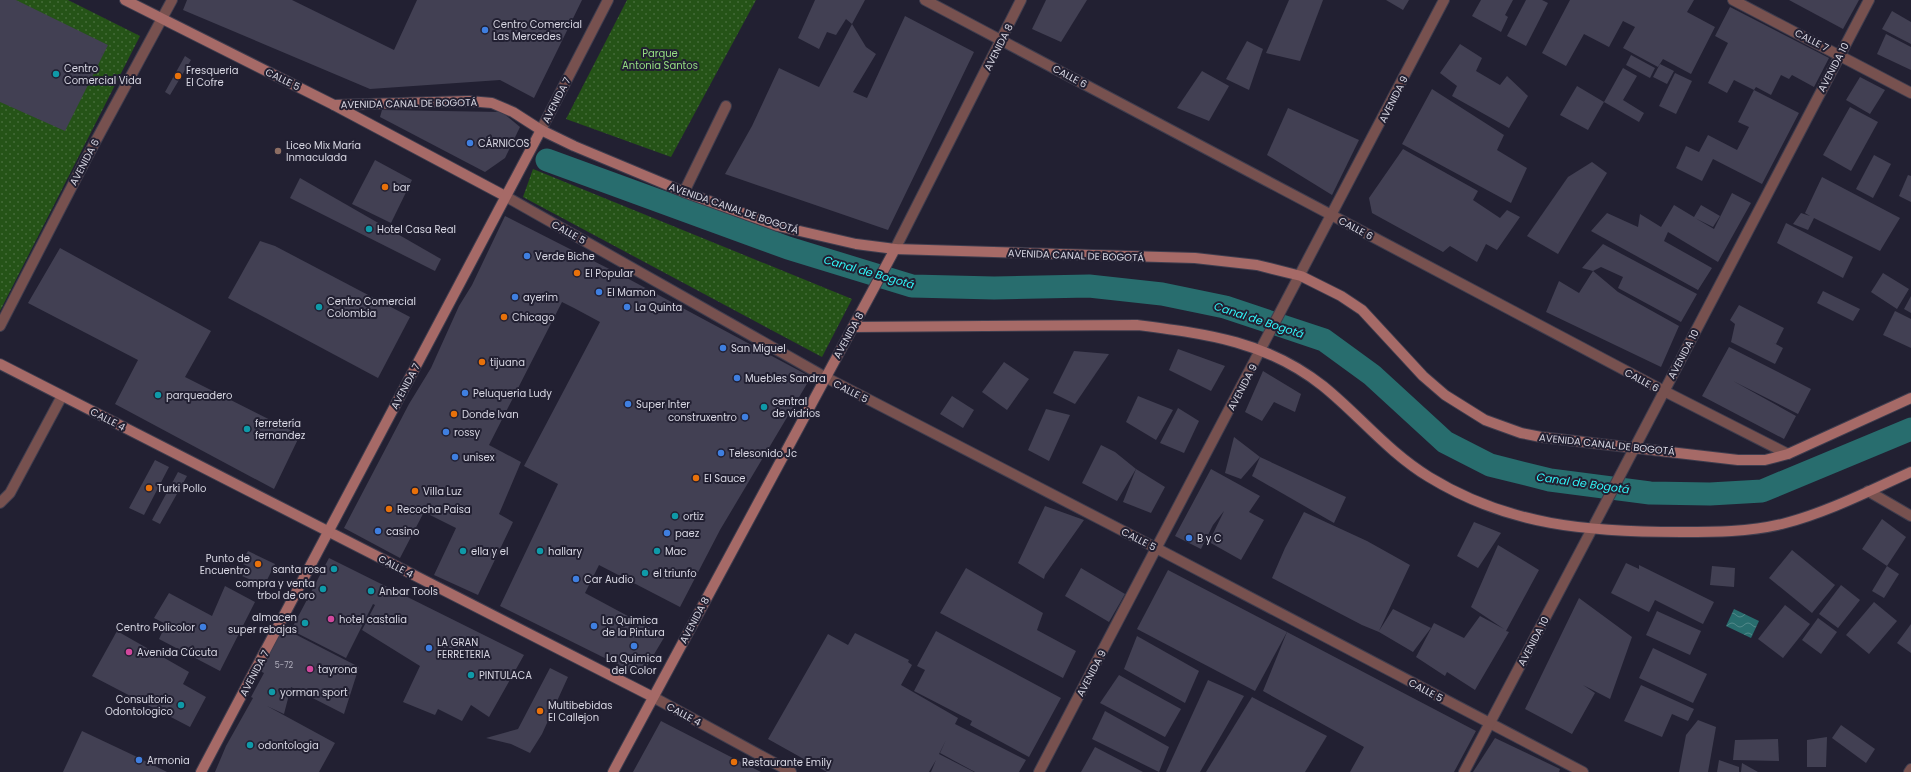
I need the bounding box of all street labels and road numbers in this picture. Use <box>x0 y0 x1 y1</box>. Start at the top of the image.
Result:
street label: AVENIDA 8 <box>980 21 1017 73</box>
street label: CALLE 7 <box>1792 26 1832 56</box>
street label: AVENIDA 10 <box>1814 40 1853 95</box>
street label: CALLE 6 <box>1050 61 1090 92</box>
street label: CALLE 5 <box>263 65 303 94</box>
street label: AVENIDA 9 <box>1375 73 1412 125</box>
street label: AVENIDA 7 <box>538 74 575 126</box>
street label: AVENIDA CANAL DE BOGOTÁ <box>341 95 478 112</box>
street label: AVENIDA 6 <box>66 136 103 188</box>
street label: AVENIDA CANAL DE BOGOTÁ <box>667 179 801 238</box>
street label: CALLE 6 <box>1336 213 1376 244</box>
street label: CALLE 5 <box>549 217 589 248</box>
street label: AVENIDA CANAL DE BOGOTÁ <box>1008 246 1145 265</box>
street label: AVENIDA 8 <box>830 309 867 361</box>
street label: AVENIDA 10 <box>1664 327 1703 382</box>
street label: AVENIDA 7 <box>387 360 424 412</box>
street label: AVENIDA 9 <box>1224 361 1261 413</box>
street label: CALLE 6 <box>1622 365 1662 396</box>
street label: CALLE 5 <box>831 376 871 407</box>
street label: CALLE 4 <box>88 404 128 435</box>
street label: AVENIDA CANAL DE BOGOTÁ <box>1538 430 1676 459</box>
street label: CALLE 5 <box>1119 524 1159 555</box>
street label: CALLE 4 <box>376 551 416 582</box>
street label: AVENIDA 8 <box>676 594 713 646</box>
street label: AVENIDA 10 <box>1514 614 1553 669</box>
street label: AVENIDA 7 <box>236 647 273 699</box>
street label: AVENIDA 9 <box>1073 647 1110 699</box>
street label: CALLE 5 <box>1406 675 1446 706</box>
street label: CALLE 4 <box>664 699 704 730</box>

